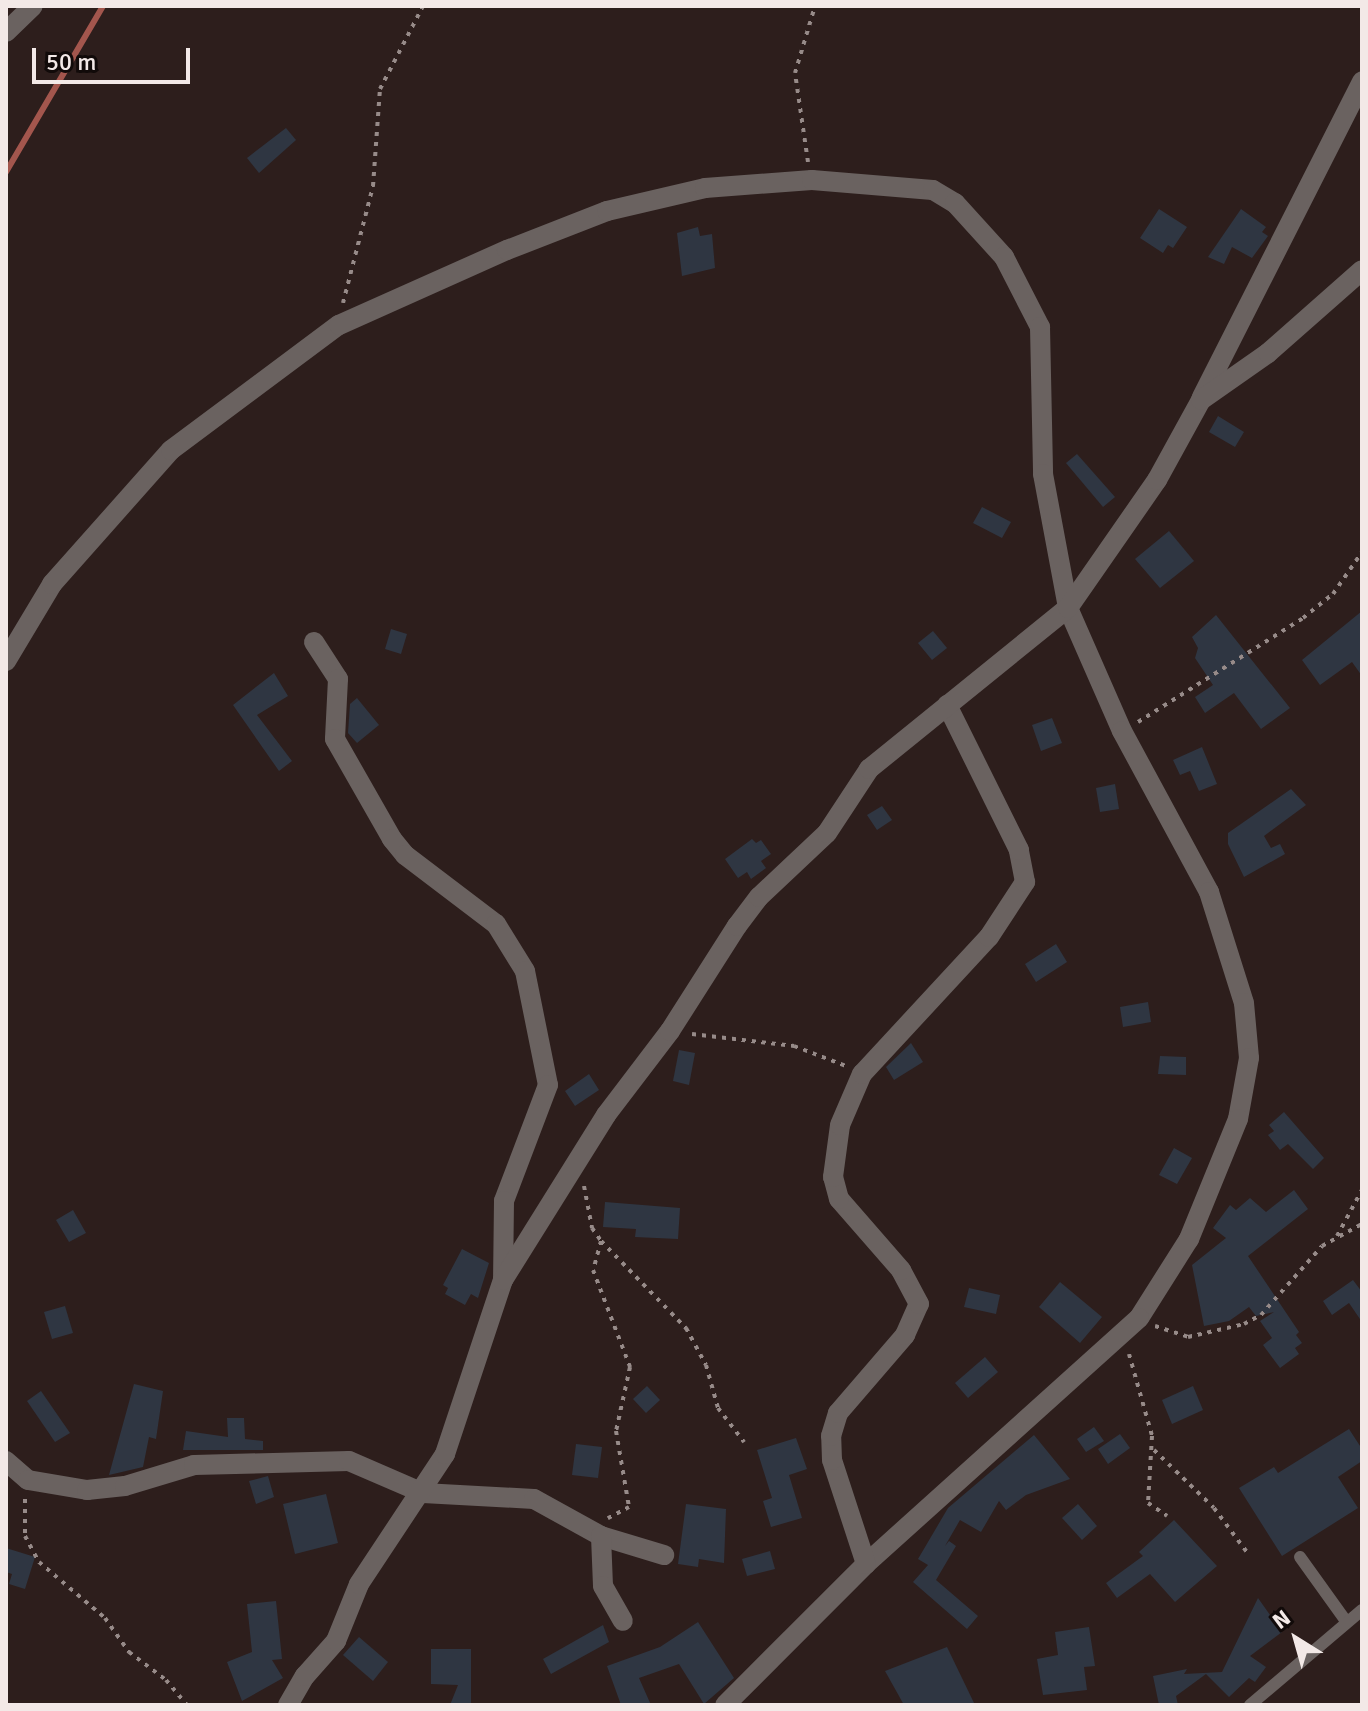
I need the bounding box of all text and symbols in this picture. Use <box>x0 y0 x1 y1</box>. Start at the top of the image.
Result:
scale bar <box>36 32 194 82</box>
text: 50 m <box>46 47 96 77</box>
north arrow <box>1256 1599 1336 1679</box>
text: N <box>1267 1604 1295 1635</box>

